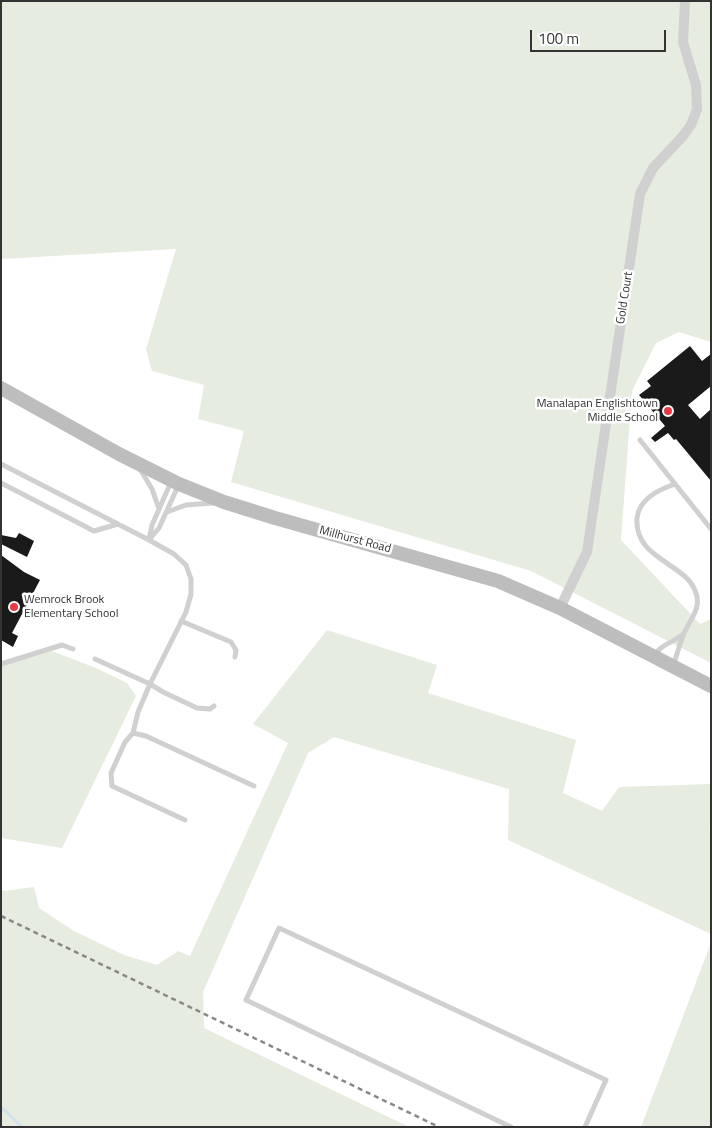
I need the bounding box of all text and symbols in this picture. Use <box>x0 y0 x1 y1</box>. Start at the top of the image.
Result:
scale bar <box>532 20 668 52</box>
text: 100 m <box>538 27 579 50</box>
street label: Gold Court <box>614 271 636 325</box>
place label: Manalapan Englishtown Middle School <box>537 397 658 425</box>
marker: Manalapan Englishtown Middle School <box>662 405 674 417</box>
street label: Millhurst Road <box>318 524 392 556</box>
place label: Wemrock Brook Elementary School <box>24 593 118 621</box>
marker: Wemrock Brook Elementary School <box>8 601 20 613</box>

